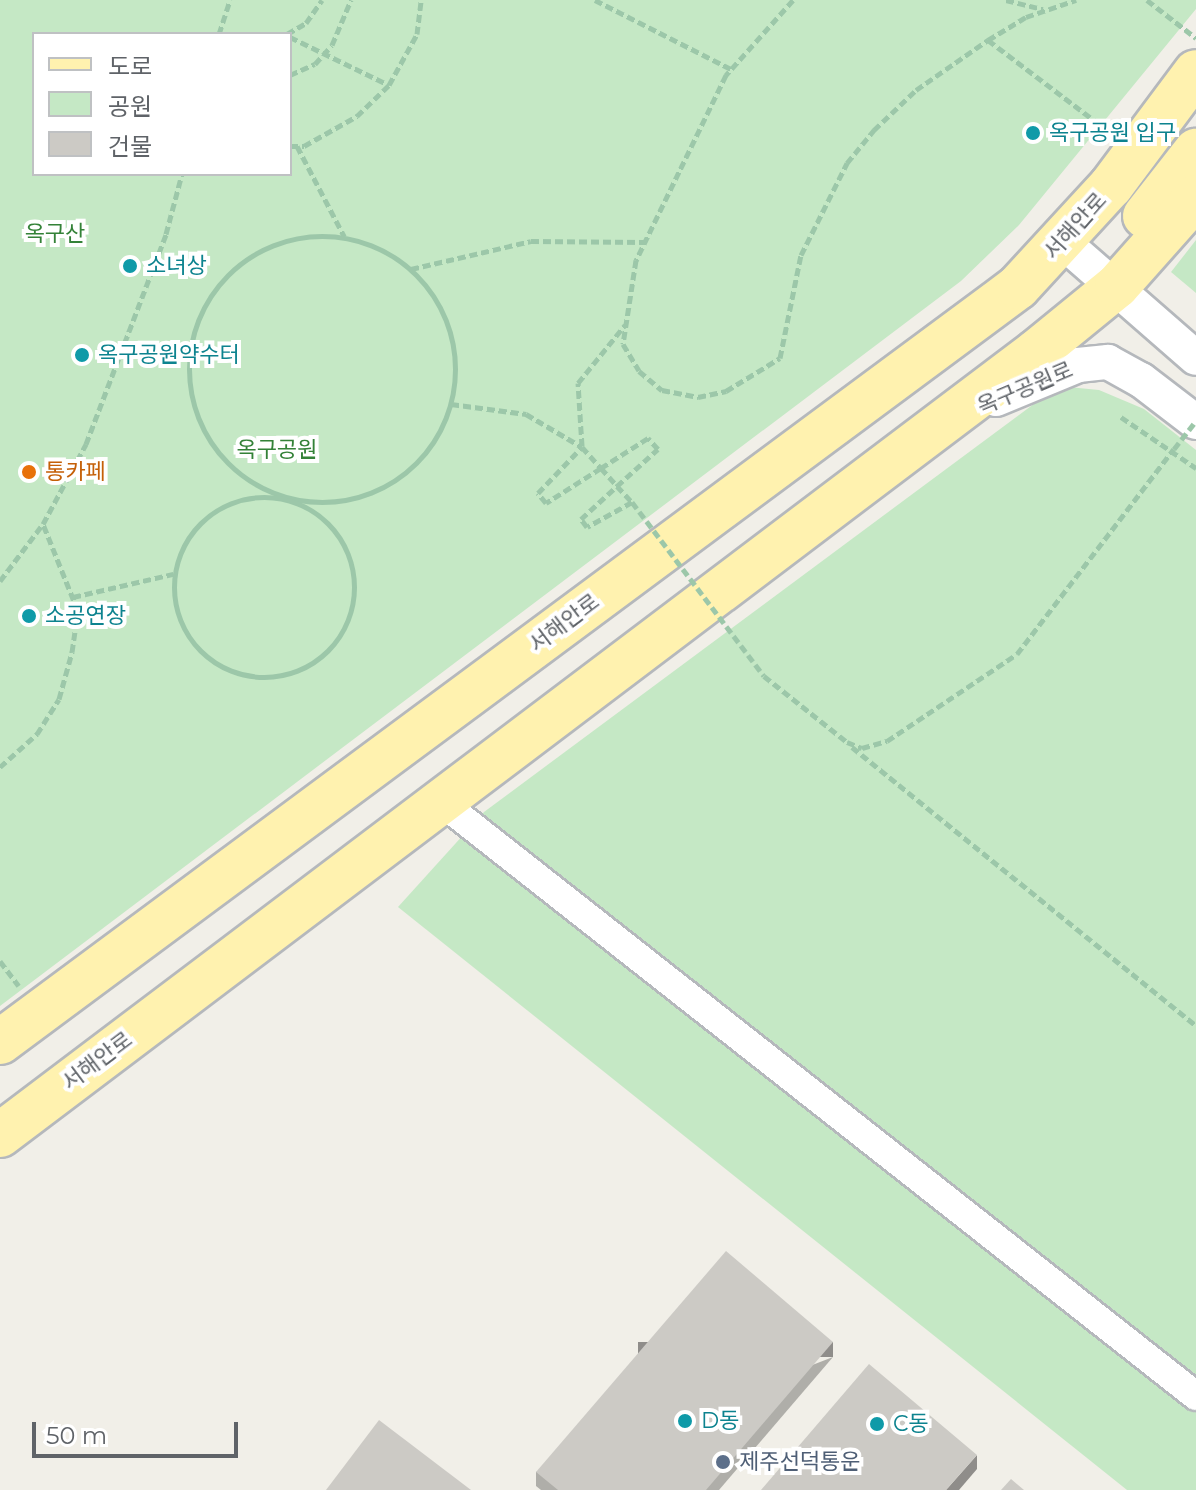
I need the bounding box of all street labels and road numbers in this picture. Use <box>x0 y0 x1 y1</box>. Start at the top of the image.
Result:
street label: 서해안로 <box>1038 187 1112 265</box>
street label: 옥구공원로 <box>973 356 1077 420</box>
street label: 서해안로 <box>524 588 604 658</box>
street label: 서해안로 <box>57 1026 137 1096</box>

